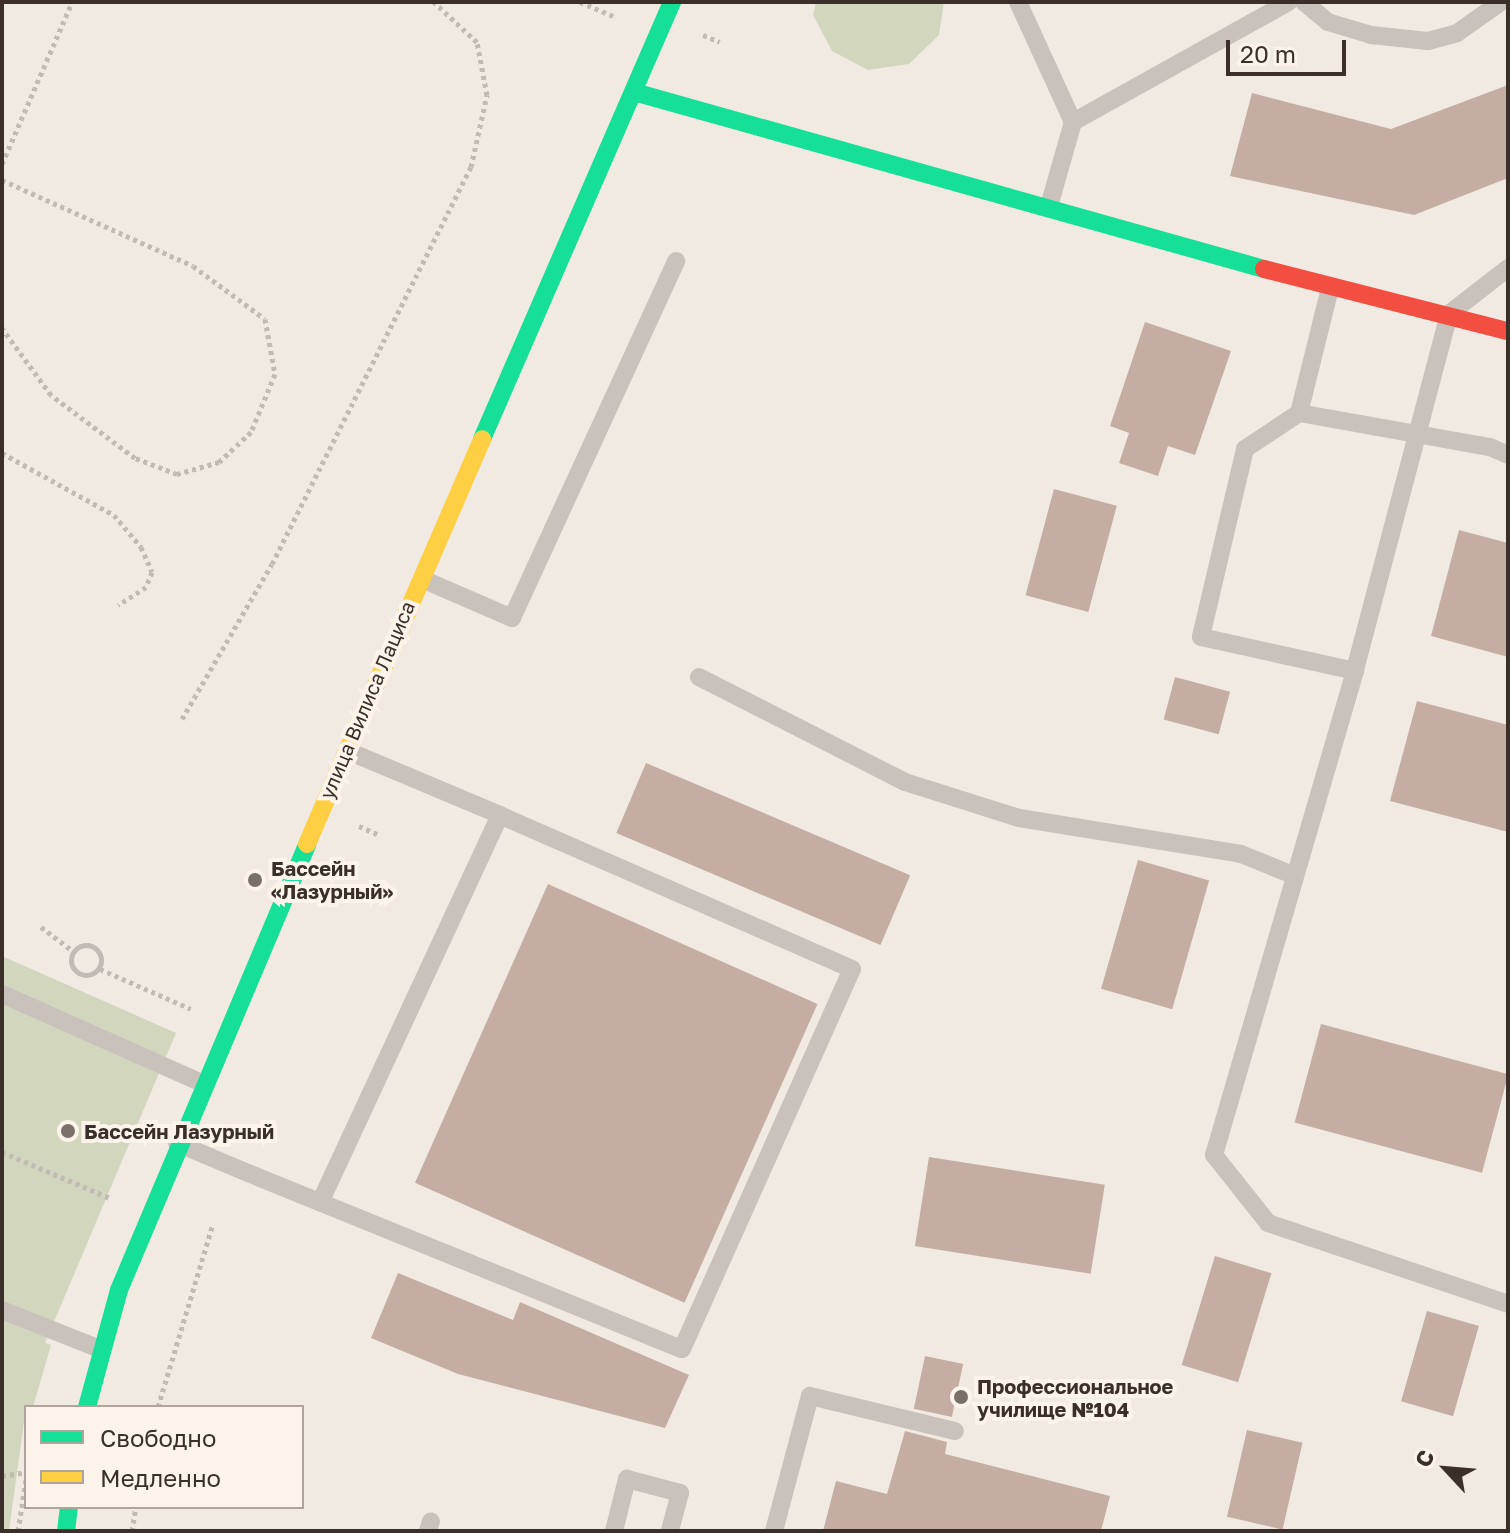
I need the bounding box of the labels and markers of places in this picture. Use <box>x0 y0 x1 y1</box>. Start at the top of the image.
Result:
place label: Бассейн «Лазурный» <box>271 856 393 903</box>
marker: Бассейн «Лазурный» <box>246 871 264 889</box>
place label: Бассейн Лазурный <box>84 1119 274 1143</box>
marker: Бассейн Лазурный <box>59 1122 77 1140</box>
place label: Профессиональное училище №104 <box>977 1374 1173 1421</box>
marker: Профессиональное училище №104 <box>952 1388 970 1406</box>

